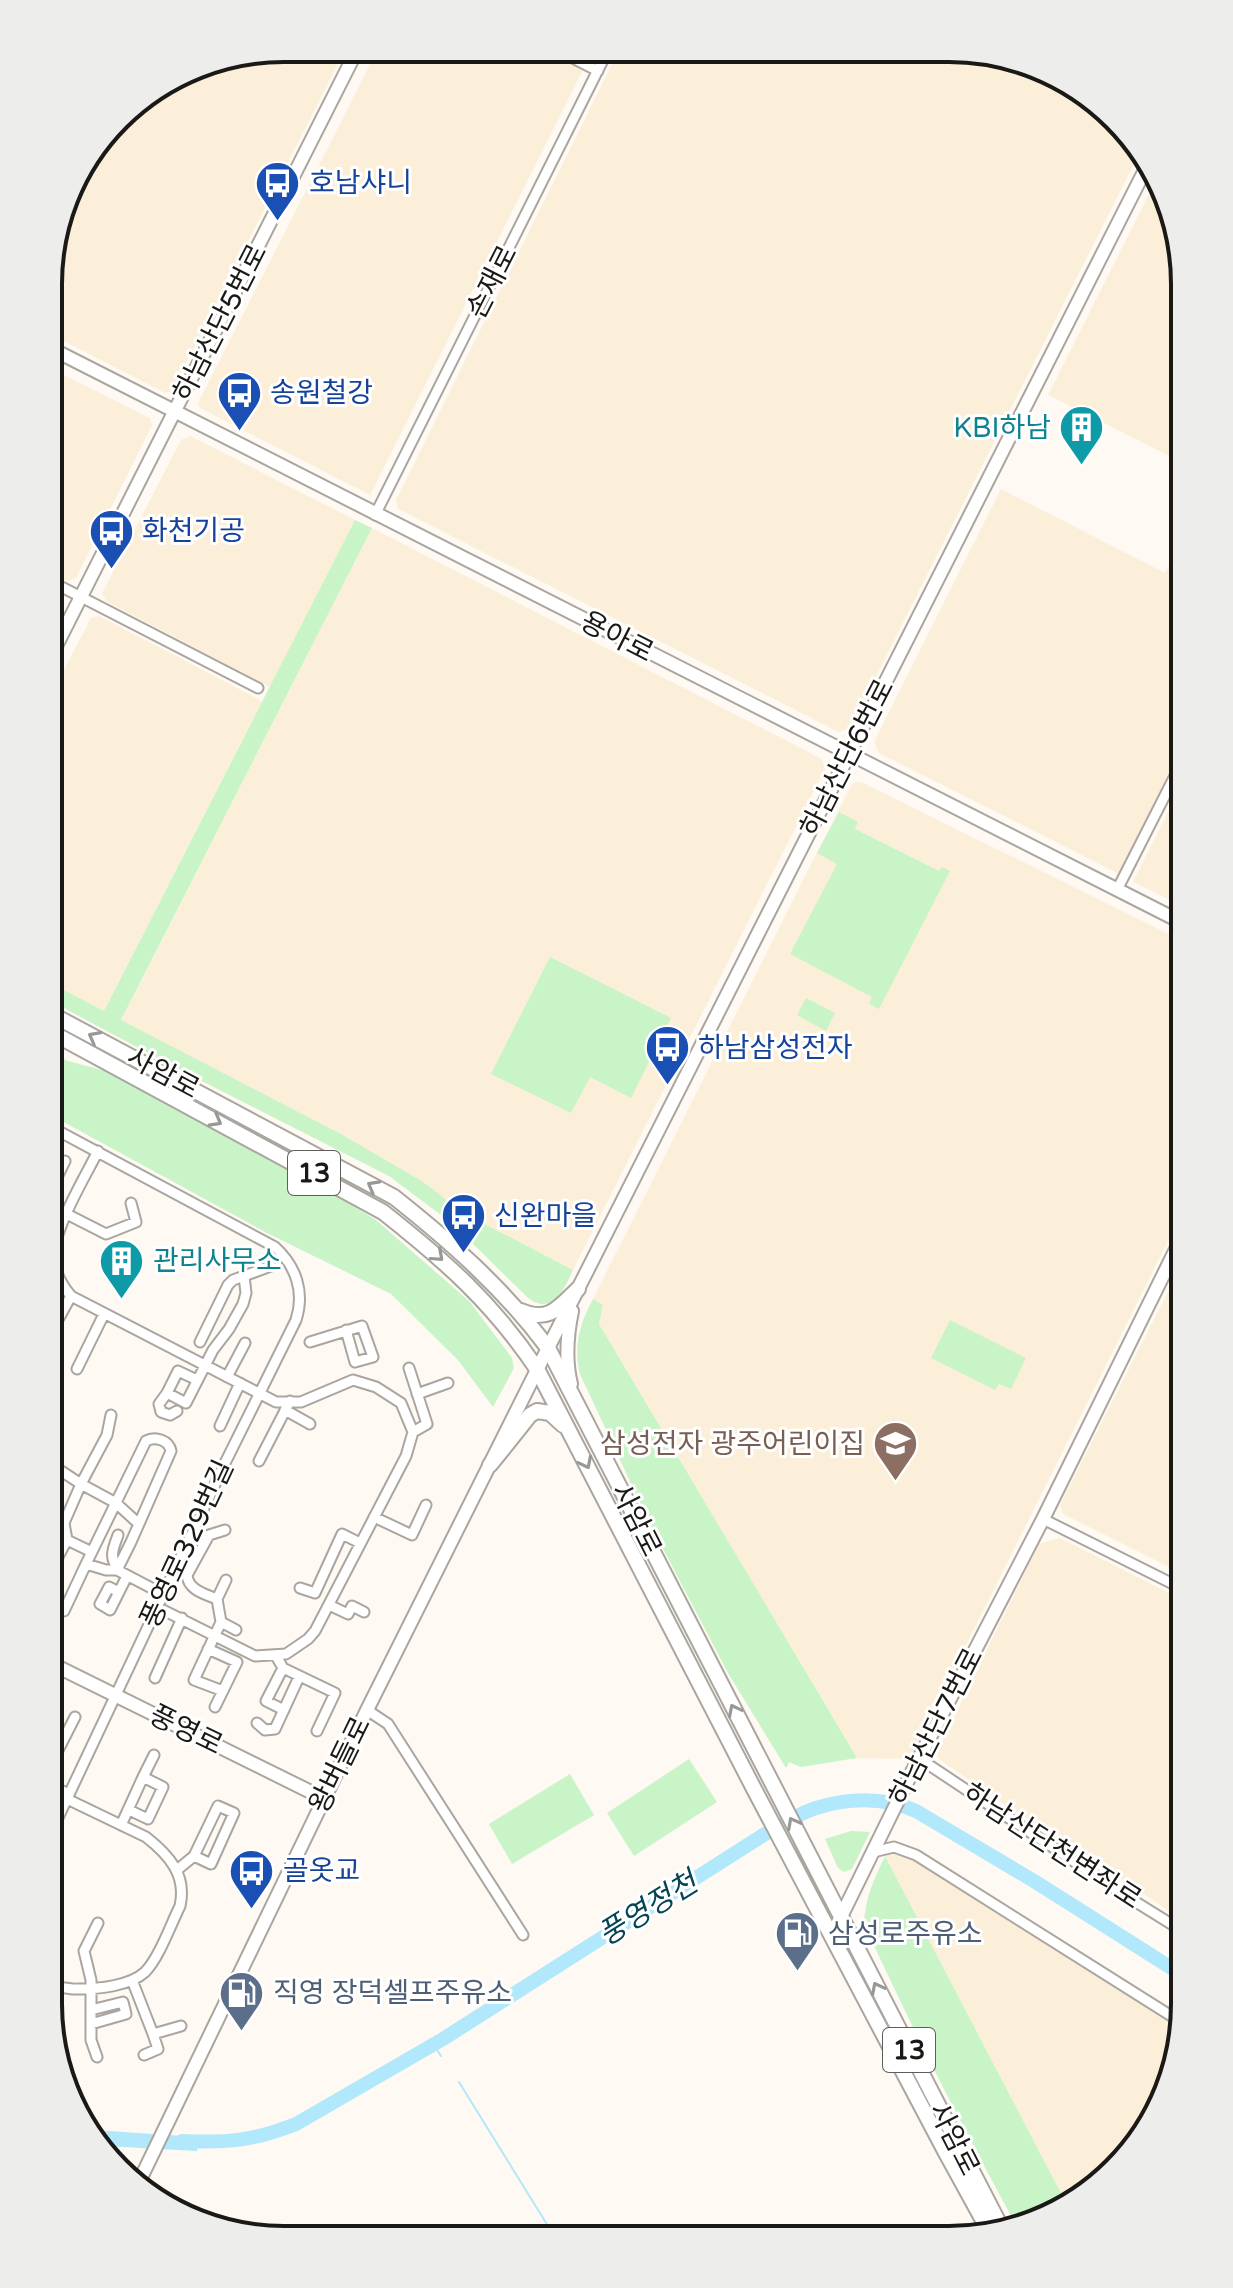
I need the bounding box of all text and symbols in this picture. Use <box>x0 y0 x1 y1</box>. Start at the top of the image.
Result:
bus stop icon: 호남샤니 <box>254 159 302 222</box>
place label: 호남샤니 <box>309 166 412 200</box>
street label: 하남산단5번로 <box>166 239 274 407</box>
street label: 손재로 <box>459 240 525 324</box>
bus stop icon: 송원철강 <box>215 369 263 432</box>
place label: 송원철강 <box>270 376 373 410</box>
building icon: KBI하남 <box>1058 404 1106 467</box>
place label: KBI하남 <box>953 411 1051 445</box>
bus stop icon: 화천기공 <box>87 507 135 570</box>
place label: 화천기공 <box>142 514 245 548</box>
street label: 용아로 <box>575 604 659 670</box>
street label: 하남산단6번로 <box>793 674 901 842</box>
bus stop icon: 하남삼성전자 <box>643 1024 691 1087</box>
place label: 하남삼성전자 <box>698 1031 853 1065</box>
one-way arrow <box>88 1032 103 1047</box>
street label: 사암로 <box>121 1040 205 1106</box>
one-way arrow <box>208 1112 223 1127</box>
road number: 13 <box>288 1151 340 1195</box>
one-way arrow <box>367 1180 382 1195</box>
bus stop icon: 신완마을 <box>439 1192 487 1255</box>
place label: 신완마을 <box>494 1199 597 1233</box>
building icon: 관리사무소 <box>98 1237 146 1300</box>
place label: 관리사무소 <box>153 1244 282 1278</box>
one-way arrow <box>428 1247 443 1261</box>
school or university icon: 삼성전자 광주어린이집 <box>872 1420 920 1483</box>
place label: 삼성전자 광주어린이집 <box>600 1427 865 1461</box>
street label: 풍영로329번길 <box>133 1455 241 1633</box>
one-way arrow <box>577 1455 592 1470</box>
street label: 사암로 <box>603 1478 669 1562</box>
street label: 하남산단7번로 <box>882 1643 990 1811</box>
street label: 풍영로 <box>144 1698 228 1762</box>
one-way arrow <box>728 1703 743 1718</box>
street label: 왕버들로 <box>302 1711 378 1819</box>
street label: 하남산단천변좌로 <box>956 1776 1148 1916</box>
one-way arrow <box>788 1817 803 1831</box>
bus stop icon: 골옷교 <box>228 1847 276 1910</box>
place label: 골옷교 <box>283 1854 360 1888</box>
water label: 풍영정천 <box>591 1862 707 1954</box>
fuel station icon: 삼성로주유소 <box>773 1910 821 1973</box>
place label: 삼성로주유소 <box>828 1917 983 1951</box>
fuel station icon: 직영 장덕셀프주유소 <box>218 1969 266 2032</box>
place label: 직영 장덕셀프주유소 <box>273 1976 512 2010</box>
one-way arrow <box>872 1981 887 1996</box>
road number: 13 <box>883 2028 935 2072</box>
street label: 사암로 <box>921 2097 987 2181</box>

